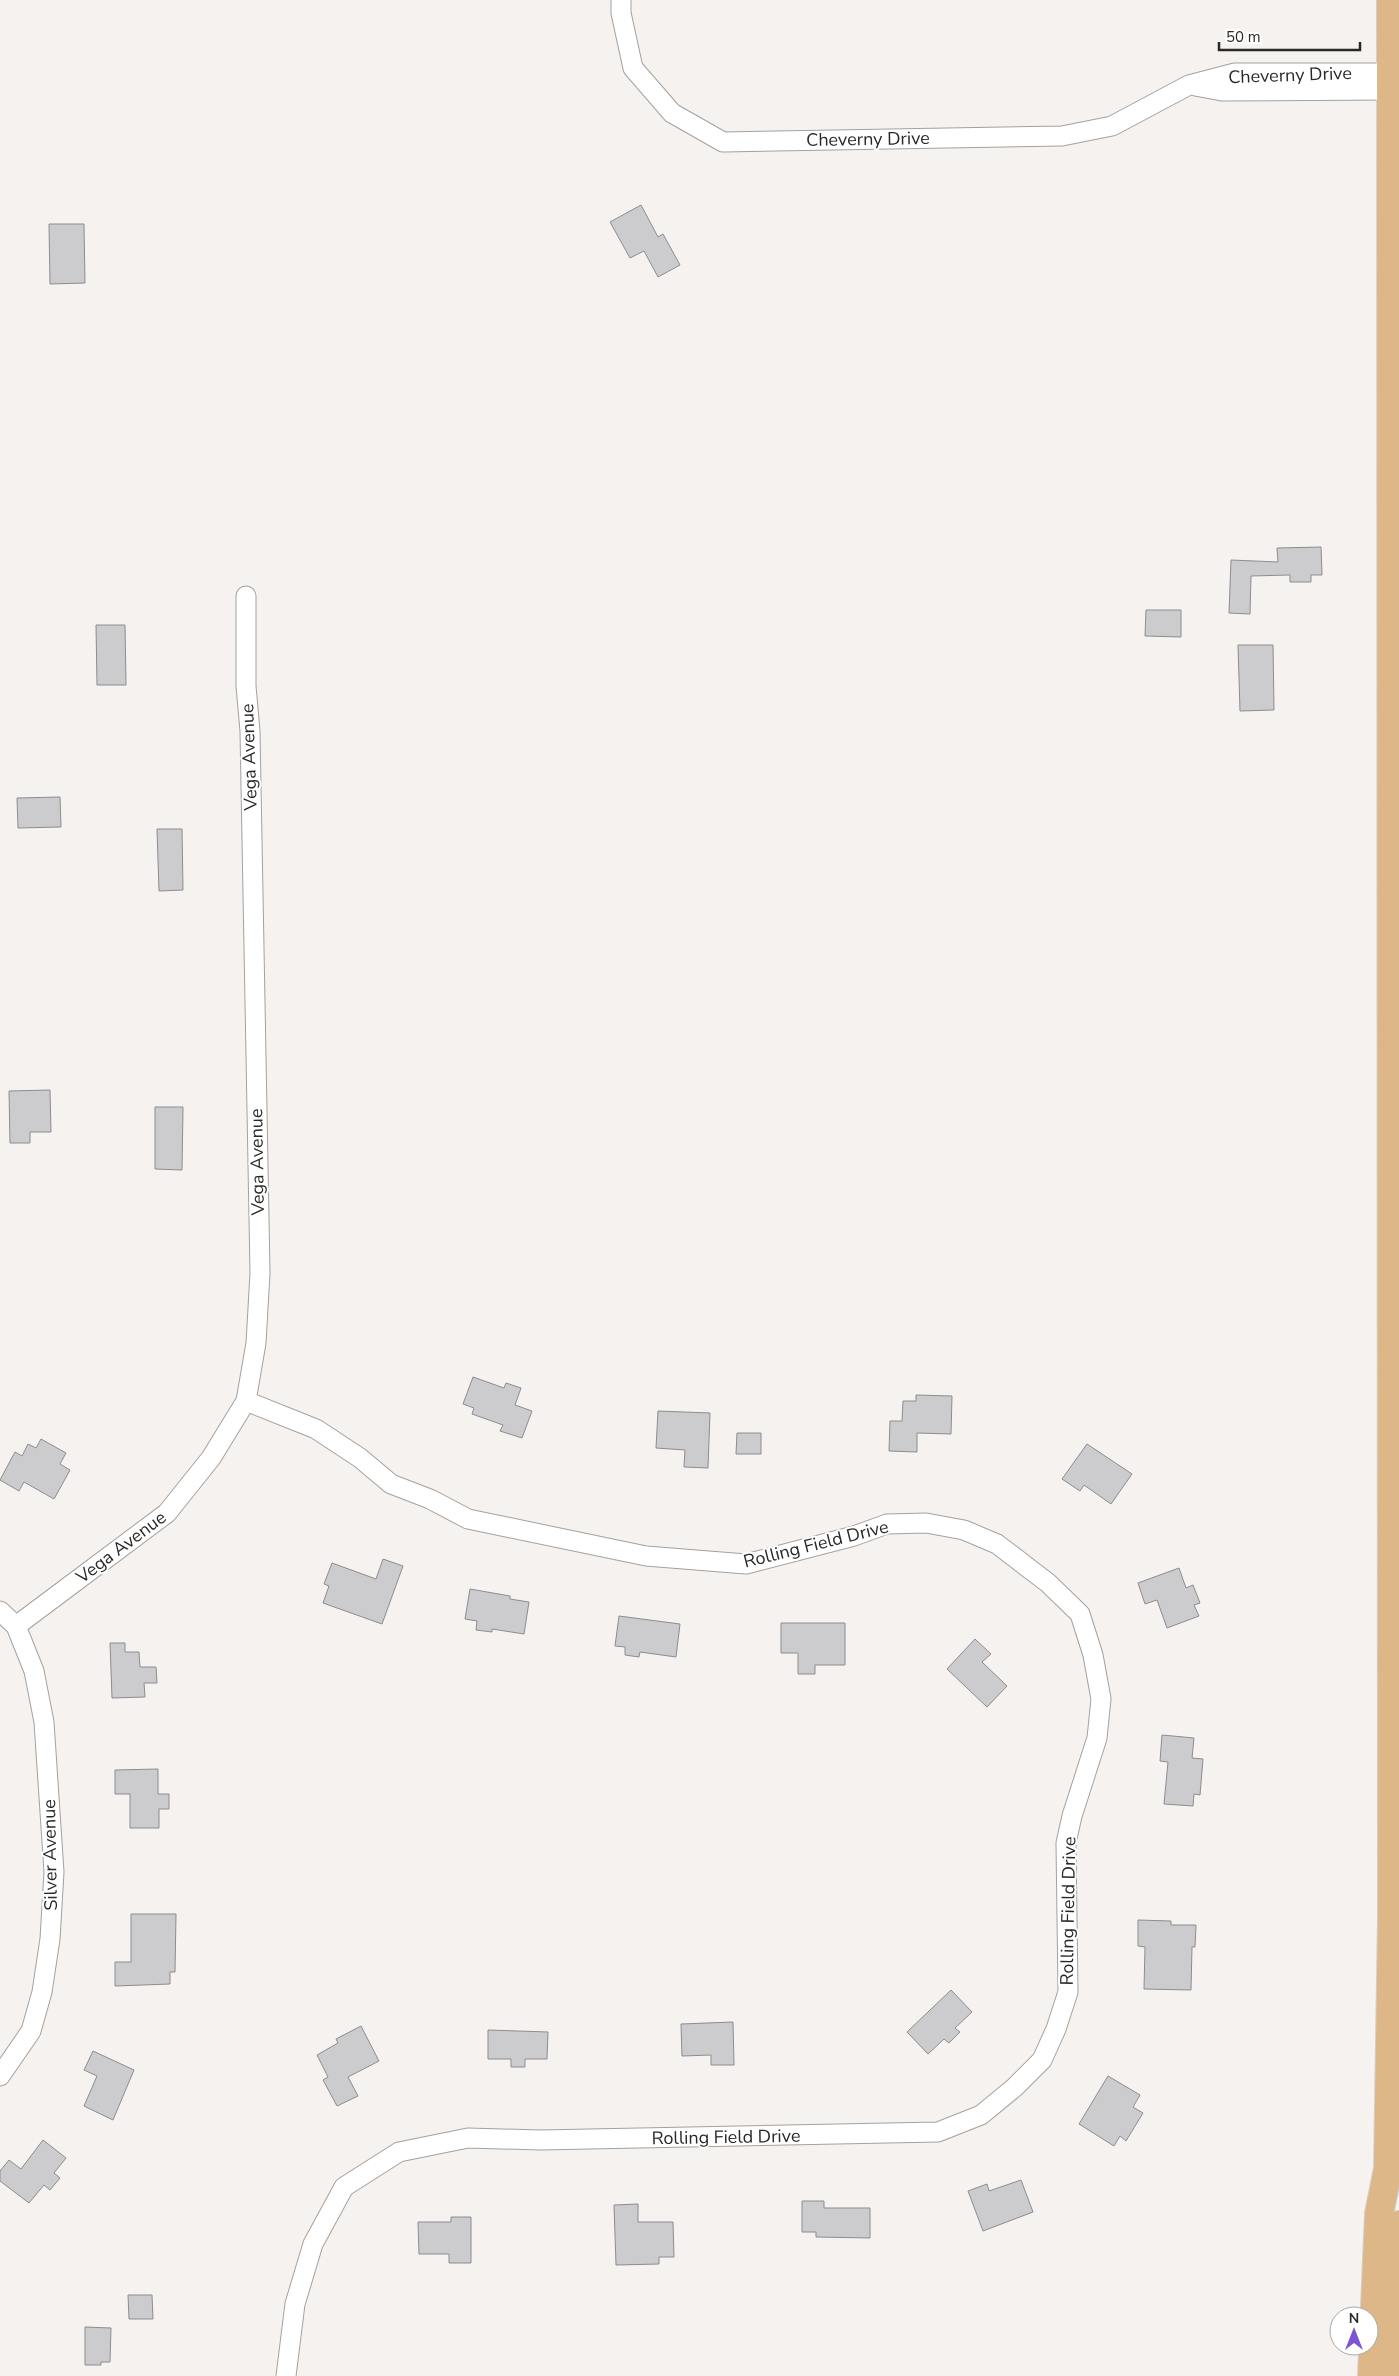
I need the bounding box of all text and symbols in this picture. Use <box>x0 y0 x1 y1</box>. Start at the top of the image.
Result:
scale bar <box>1219 20 1360 52</box>
text: 50 m <box>1226 27 1261 47</box>
street label: Cheverny Drive <box>1228 61 1352 89</box>
street label: Cheverny Drive <box>806 126 930 152</box>
street label: Vega Avenue <box>235 703 263 812</box>
street label: Vega Avenue <box>244 1108 270 1217</box>
street label: Vega Avenue <box>70 1505 171 1589</box>
street label: Rolling Field Drive <box>741 1514 891 1574</box>
street label: Silver Avenue <box>37 1799 63 1911</box>
street label: Rolling Field Drive <box>1055 1836 1081 1986</box>
street label: Rolling Field Drive <box>651 2124 801 2150</box>
north arrow <box>1329 2306 1379 2356</box>
text: N <box>1349 2309 1359 2328</box>

